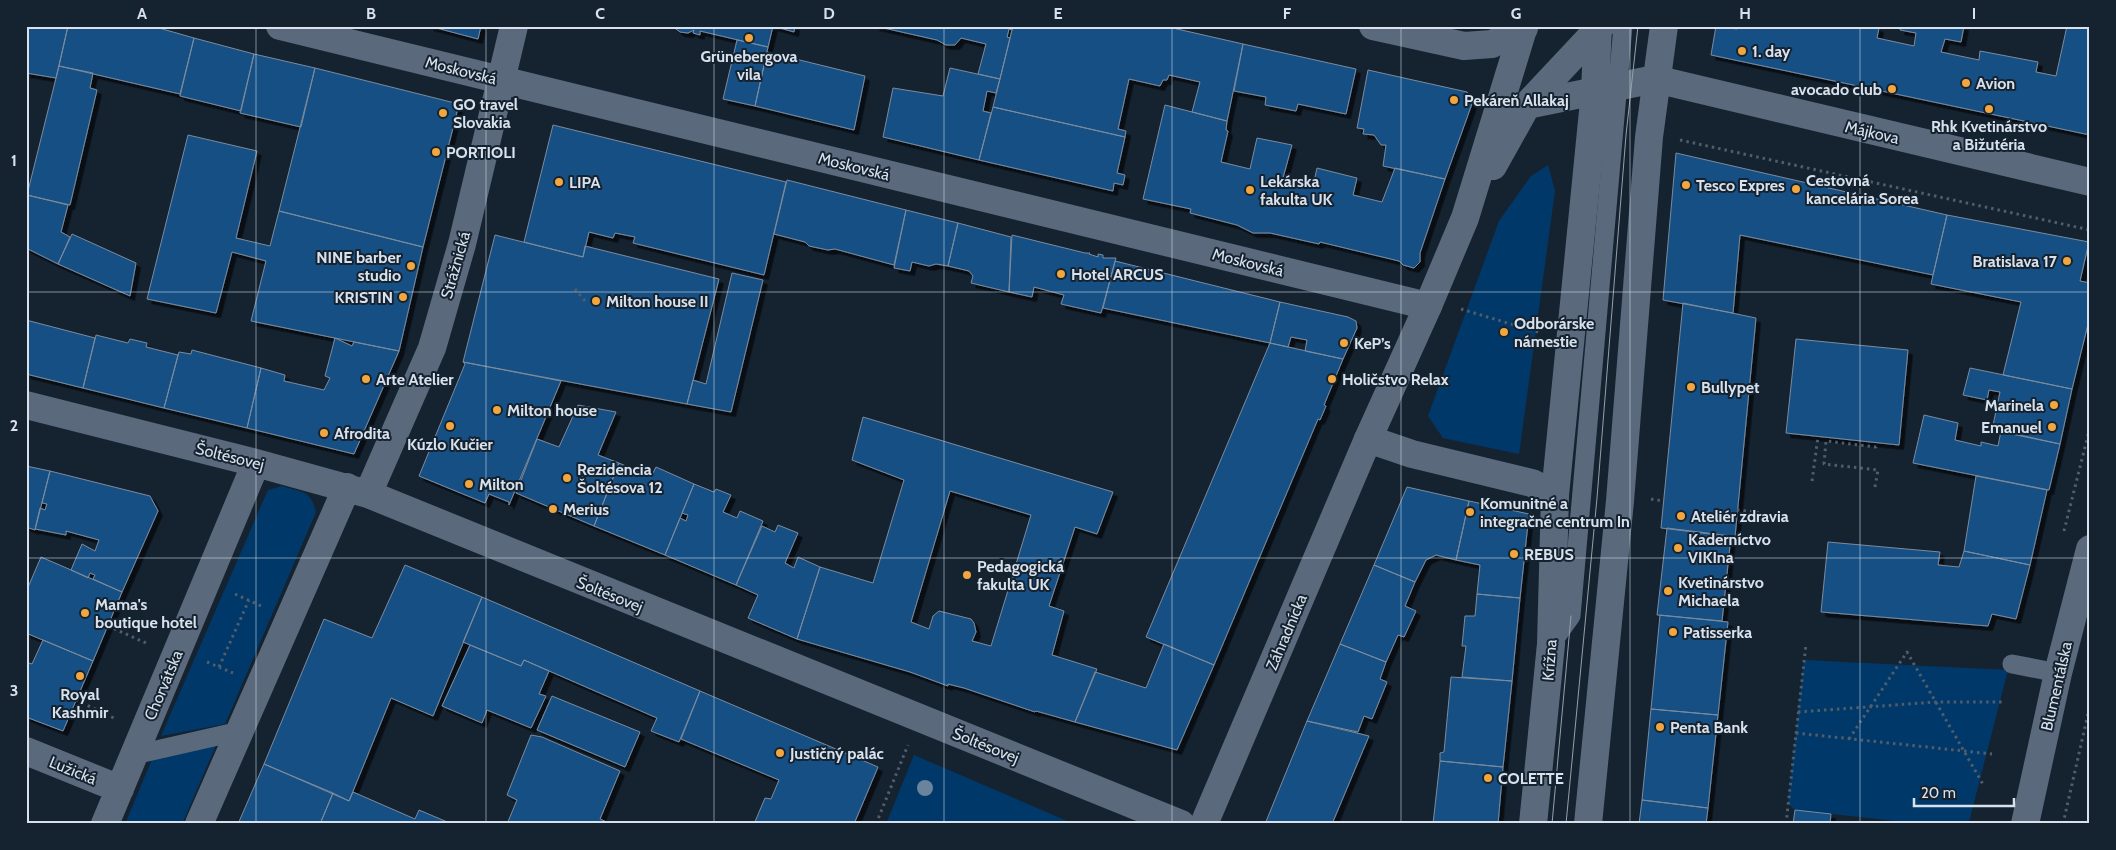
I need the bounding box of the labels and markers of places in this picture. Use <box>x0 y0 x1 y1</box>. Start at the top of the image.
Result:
marker: Grünebergova vila <box>743 32 755 44</box>
place label: 1. day <box>1752 42 1791 61</box>
marker: 1. day <box>1736 45 1748 57</box>
place label: Grünebergova vila <box>700 47 798 84</box>
place label: Avion <box>1976 74 2015 93</box>
marker: Avion <box>1960 77 1972 89</box>
place label: avocado club <box>1791 80 1882 99</box>
marker: avocado club <box>1886 83 1898 95</box>
place label: Pekáreň Allakaj <box>1464 91 1569 110</box>
marker: Pekáreň Allakaj <box>1448 94 1460 106</box>
place label: GO travel Slovakia <box>453 95 518 132</box>
marker: Rhk Kvetinárstvo a Bižutéria <box>1983 103 1995 115</box>
marker: GO travel Slovakia <box>437 107 449 119</box>
place label: Rhk Kvetinárstvo a Bižutéria <box>1931 117 2047 154</box>
place label: PORTIOLI <box>446 143 516 162</box>
marker: PORTIOLI <box>430 146 442 158</box>
place label: Cestovná kancelária Sorea <box>1806 171 1919 208</box>
place label: Lekárska fakulta UK <box>1260 172 1333 209</box>
place label: LIPA <box>569 173 600 192</box>
marker: LIPA <box>553 176 565 188</box>
place label: Tesco Expres <box>1696 176 1785 195</box>
marker: Tesco Expres <box>1680 179 1692 191</box>
marker: Cestovná kancelária Sorea <box>1790 183 1802 195</box>
marker: Lekárska fakulta UK <box>1244 184 1256 196</box>
place label: NINE barber studio <box>316 248 402 285</box>
place label: Bratislava 17 <box>1973 252 2058 271</box>
marker: Bratislava 17 <box>2061 255 2073 267</box>
marker: NINE barber studio <box>405 260 417 272</box>
place label: Hotel ARCUS <box>1071 265 1164 284</box>
marker: Hotel ARCUS <box>1055 268 1067 280</box>
place label: KRISTIN <box>334 288 393 307</box>
marker: KRISTIN <box>397 291 409 303</box>
place label: Milton house II <box>606 292 709 311</box>
marker: Milton house II <box>590 295 602 307</box>
place label: Odborárske námestie <box>1514 314 1594 351</box>
marker: Odborárske námestie <box>1498 326 1510 338</box>
place label: KeP’s <box>1354 334 1391 353</box>
marker: KeP’s <box>1338 337 1350 349</box>
place label: Arte Atelier <box>376 370 454 389</box>
place label: Holičstvo Relax <box>1342 370 1449 389</box>
marker: Arte Atelier <box>360 373 372 385</box>
marker: Holičstvo Relax <box>1326 373 1338 385</box>
place label: Bullypet <box>1701 378 1760 397</box>
marker: Bullypet <box>1685 381 1697 393</box>
place label: Marinela <box>1984 396 2044 415</box>
marker: Marinela <box>2048 399 2060 411</box>
place label: Milton house <box>507 401 597 420</box>
marker: Milton house <box>491 404 503 416</box>
place label: Emanuel <box>1981 418 2042 437</box>
marker: Kúzlo Kučier <box>444 420 456 432</box>
marker: Emanuel <box>2046 421 2058 433</box>
place label: Afrodita <box>334 424 390 443</box>
marker: Afrodita <box>318 427 330 439</box>
place label: Kúzlo Kučier <box>407 435 494 454</box>
place label: Rezidencia Šoltésova 12 <box>577 460 663 497</box>
marker: Rezidencia Šoltésova 12 <box>561 472 573 484</box>
place label: Milton <box>479 475 524 494</box>
marker: Milton <box>463 478 475 490</box>
place label: Komunitné a integračné centrum In <box>1480 494 1630 531</box>
place label: Merius <box>563 500 609 519</box>
marker: Merius <box>547 503 559 515</box>
marker: Komunitné a integračné centrum In <box>1464 506 1476 518</box>
place label: Ateliér zdravia <box>1691 507 1789 526</box>
marker: Ateliér zdravia <box>1675 510 1687 522</box>
place label: Kaderníctvo VIKIna <box>1688 530 1771 567</box>
marker: Kaderníctvo VIKIna <box>1672 542 1684 554</box>
place label: REBUS <box>1524 545 1574 564</box>
marker: REBUS <box>1508 548 1520 560</box>
place label: Pedagogická fakulta UK <box>977 557 1064 594</box>
marker: Pedagogická fakulta UK <box>961 569 973 581</box>
place label: Kvetinárstvo Michaela <box>1678 573 1764 610</box>
marker: Kvetinárstvo Michaela <box>1662 585 1674 597</box>
place label: Mama's boutique hotel <box>95 595 197 632</box>
marker: Mama's boutique hotel <box>79 607 91 619</box>
place label: Patisserka <box>1683 623 1752 642</box>
marker: Patisserka <box>1667 626 1679 638</box>
marker: Royal Kashmir <box>74 670 86 682</box>
place label: Royal Kashmir <box>52 685 109 722</box>
place label: Penta Bank <box>1670 718 1748 737</box>
marker: Penta Bank <box>1654 721 1666 733</box>
place label: Justičný palác <box>789 744 884 763</box>
marker: Justičný palác <box>774 747 786 759</box>
place label: COLETTE <box>1498 769 1564 788</box>
marker: COLETTE <box>1482 772 1494 784</box>

